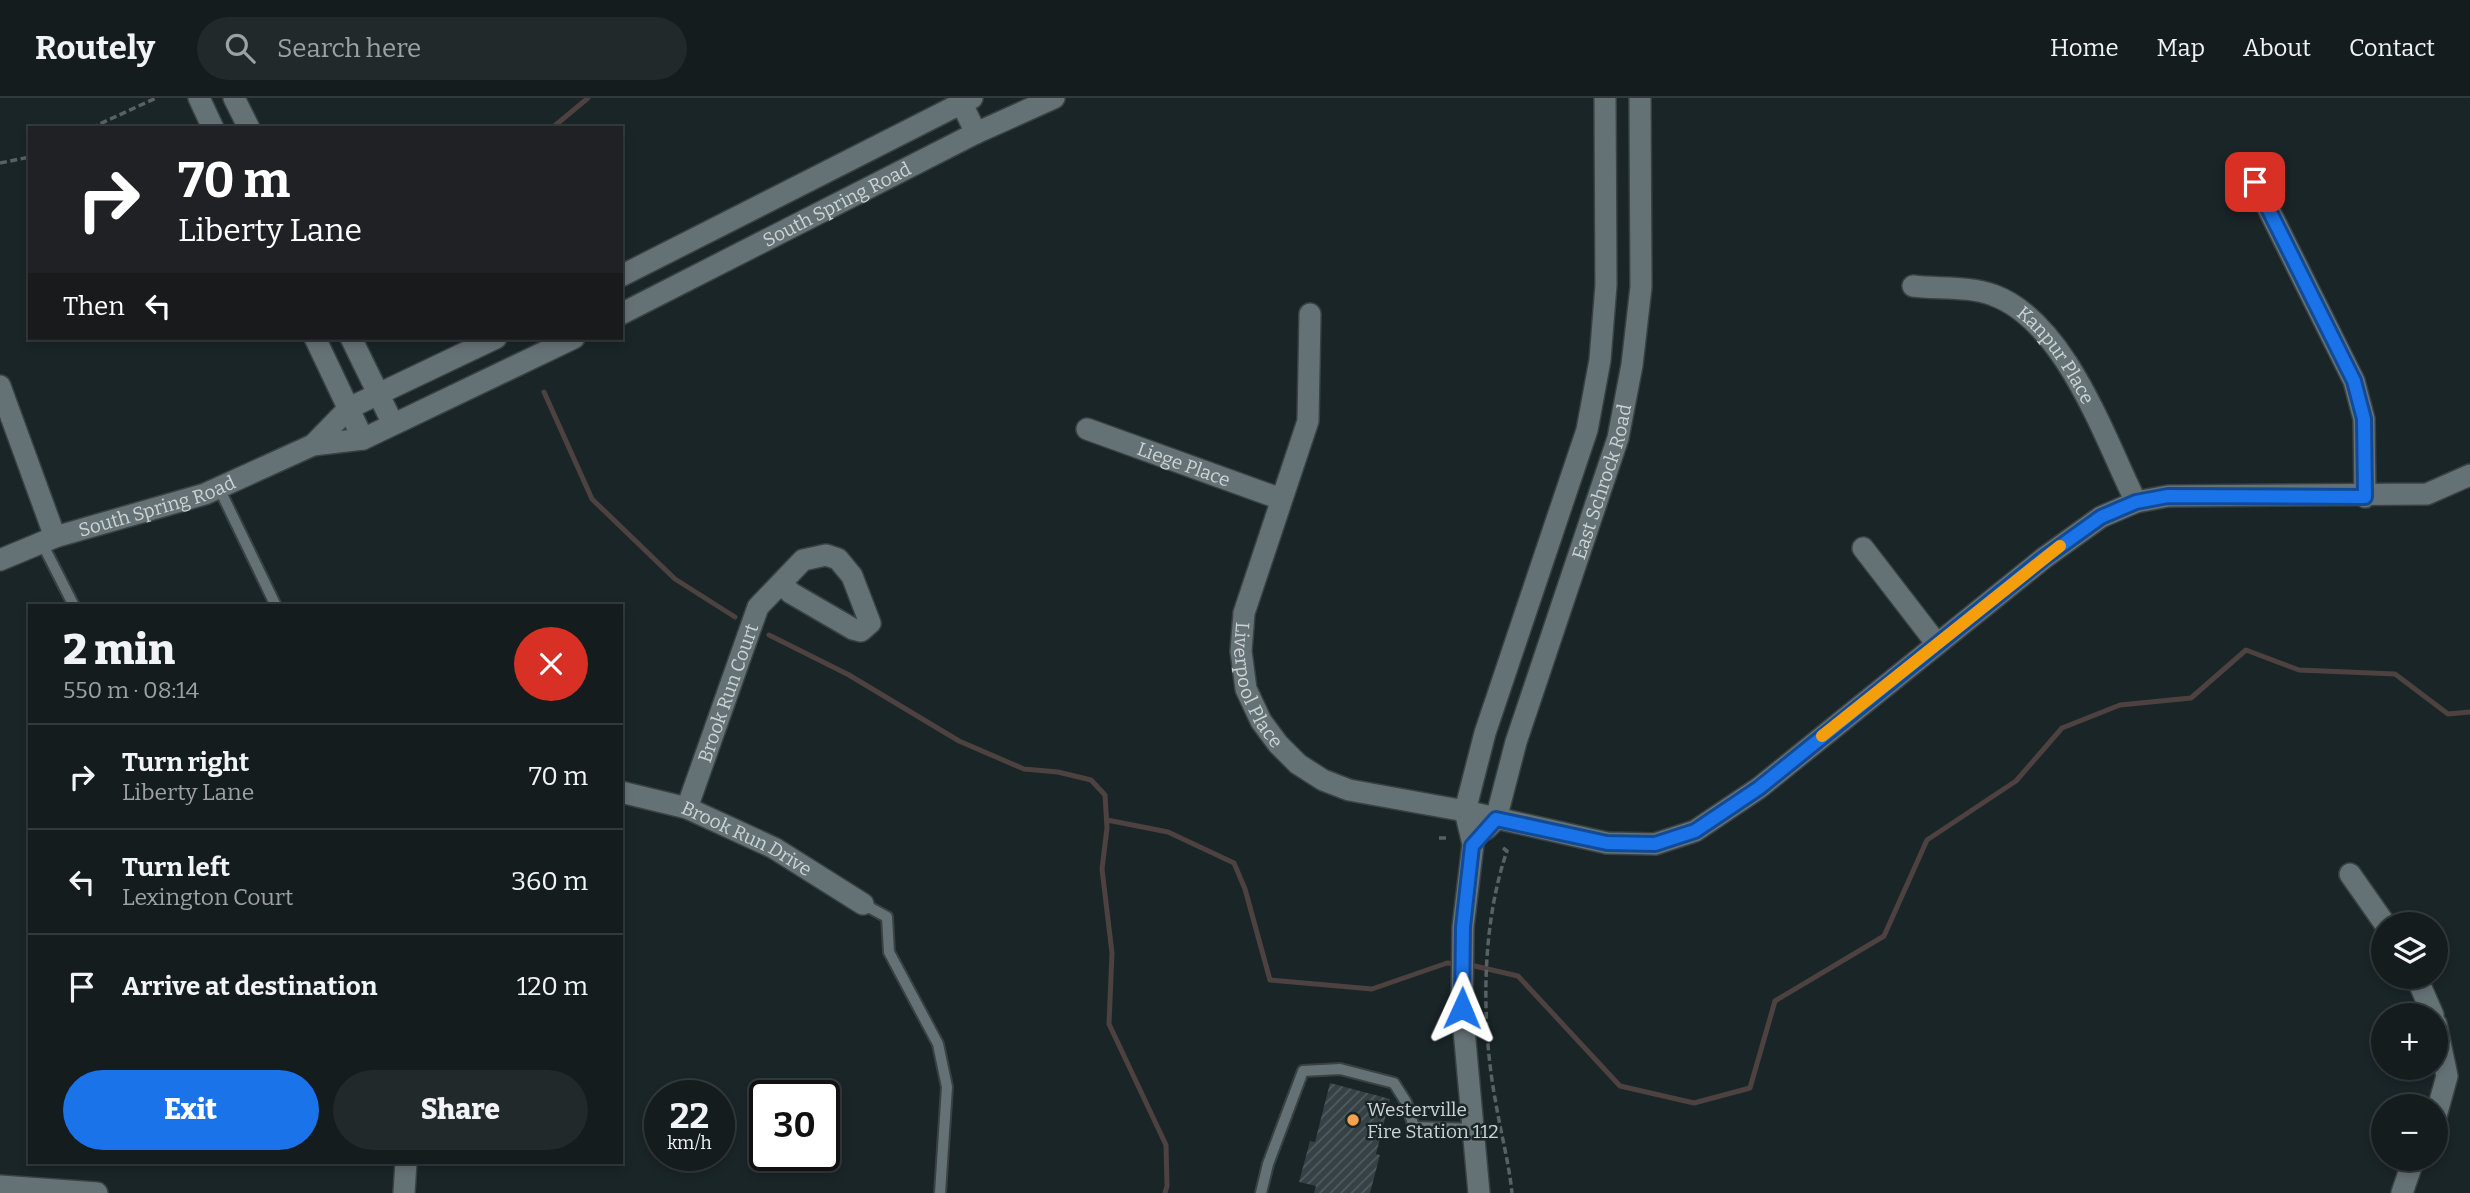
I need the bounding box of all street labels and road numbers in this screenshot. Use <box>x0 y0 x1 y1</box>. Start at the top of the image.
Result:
street label: South Spring Road <box>759 157 915 251</box>
street label: Kanpur Place <box>2013 301 2100 408</box>
street label: East Schrock Road <box>1567 402 1636 562</box>
street label: Liege Place <box>1134 437 1234 491</box>
street label: South Spring Road <box>76 470 239 541</box>
street label: Brook Run Court <box>692 620 763 766</box>
street label: Liverpool Place <box>1229 621 1288 752</box>
street label: Brook Run Drive <box>678 796 816 881</box>

